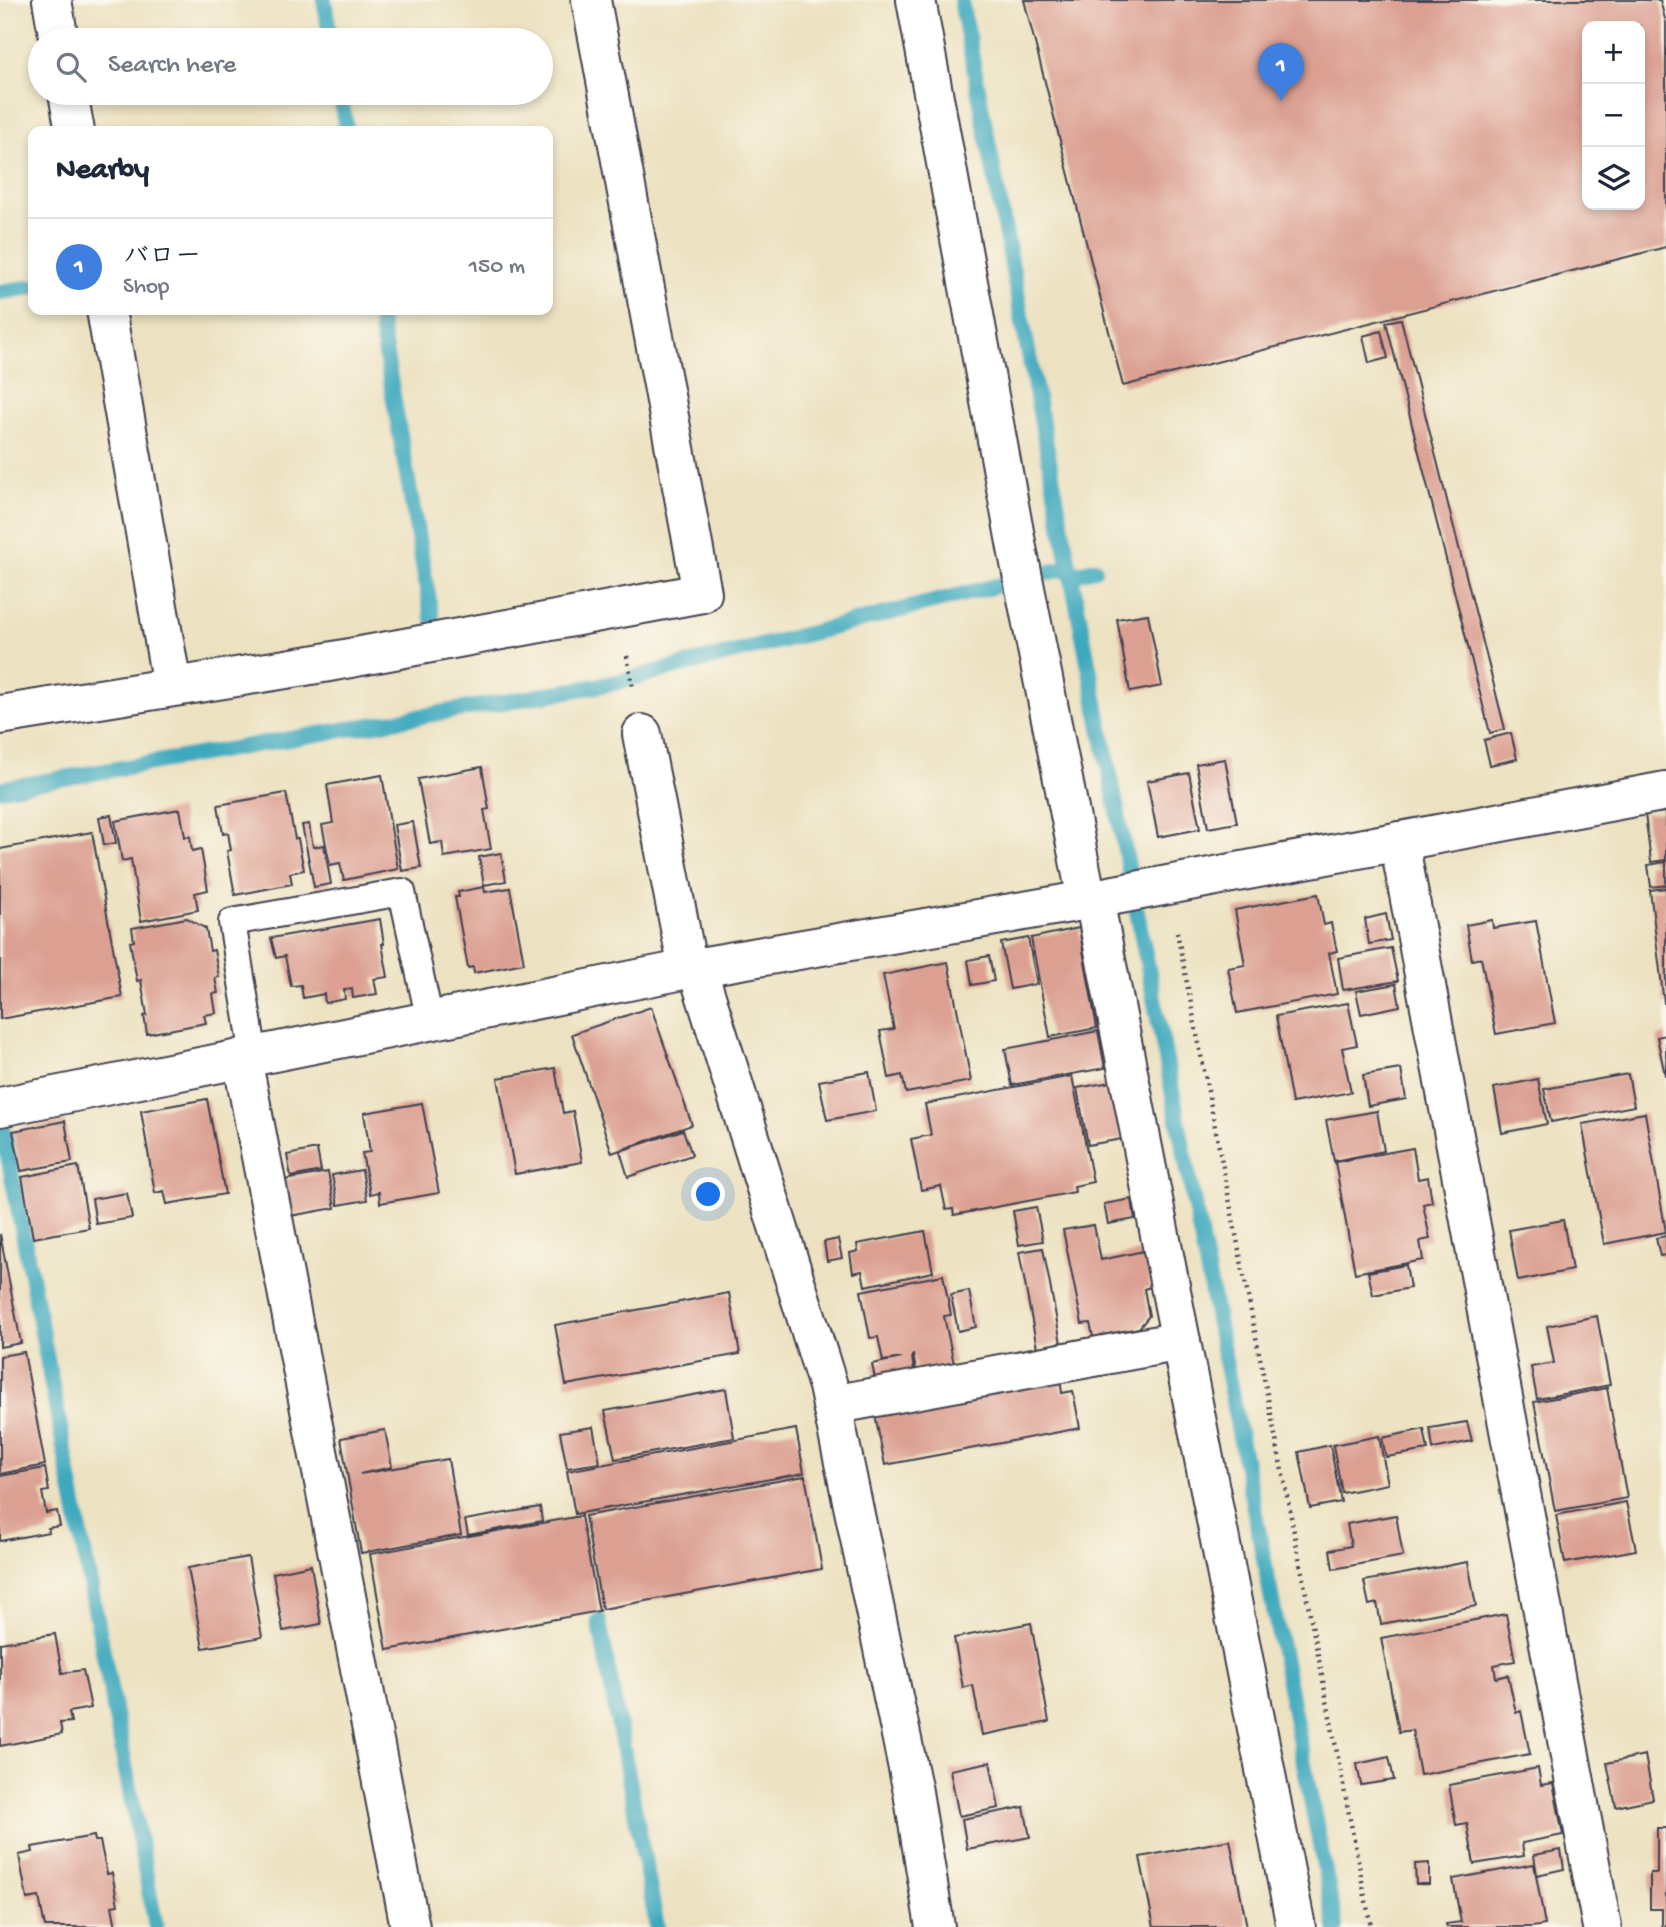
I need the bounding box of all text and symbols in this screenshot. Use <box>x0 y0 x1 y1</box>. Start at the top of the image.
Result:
map controls <box>1582 21 1645 210</box>
button: + <box>1582 21 1645 84</box>
search box <box>28 28 553 105</box>
pin: 1 <box>1258 43 1304 101</box>
icon: search <box>52 48 90 86</box>
text: Search here <box>108 51 236 82</box>
button: − <box>1582 84 1645 147</box>
button: layers <box>1582 147 1645 210</box>
text: Nearby <box>56 154 149 189</box>
text: バロー <box>123 243 201 274</box>
text: 1 <box>74 254 84 281</box>
text: 150 m <box>469 254 525 281</box>
text: Shop <box>123 274 169 301</box>
your location <box>691 1177 725 1211</box>

